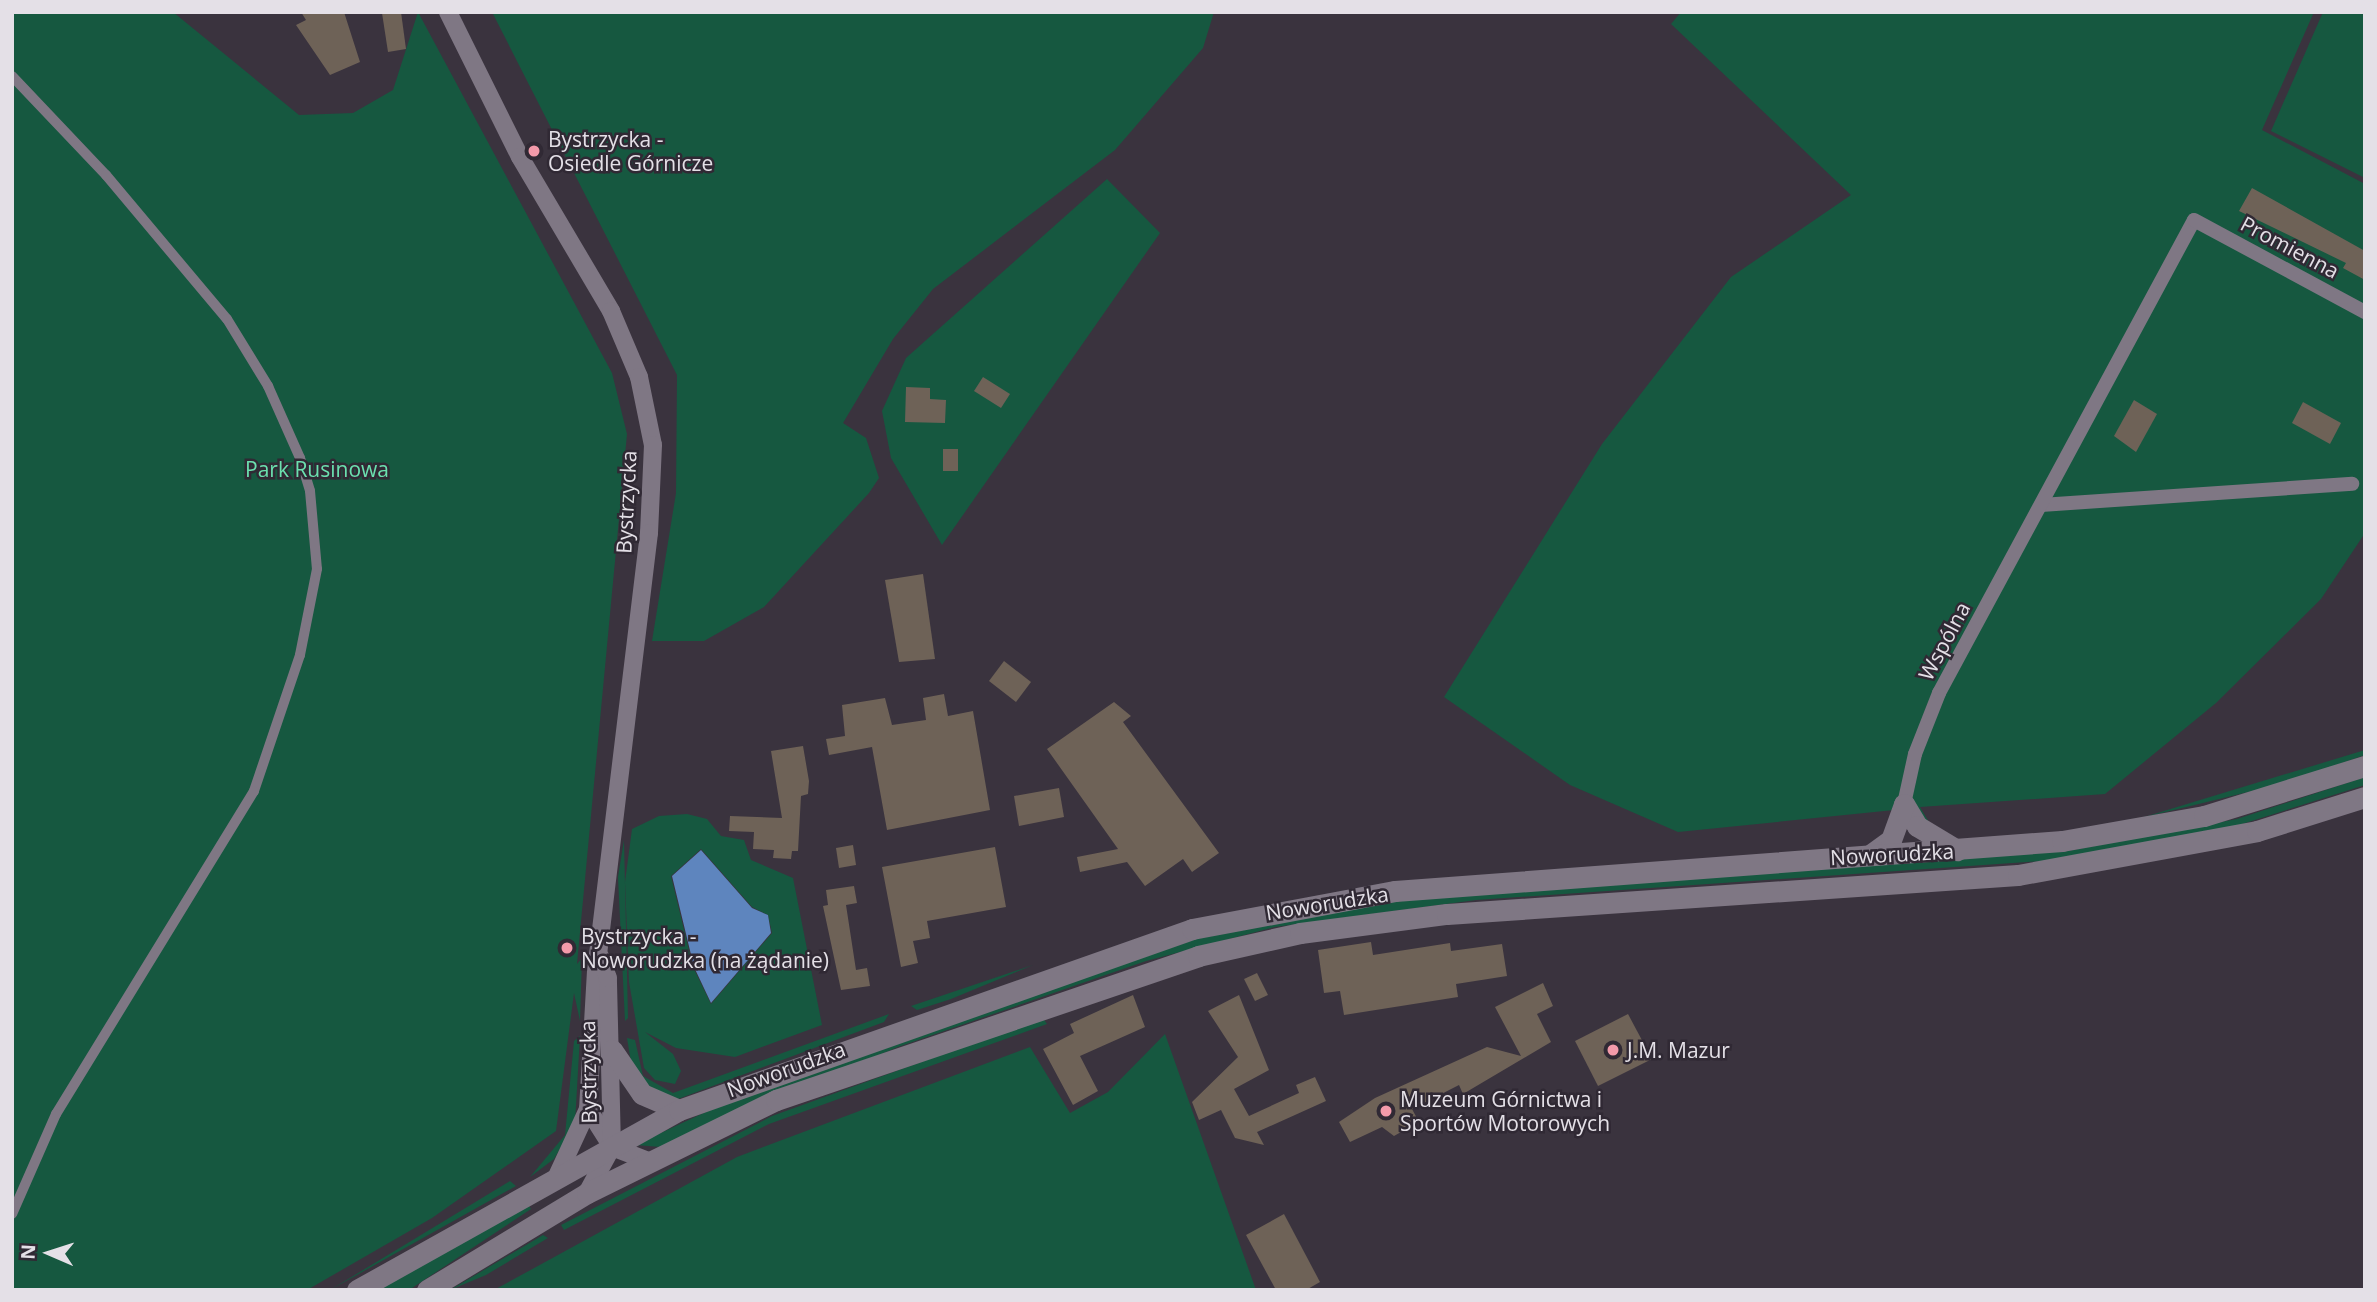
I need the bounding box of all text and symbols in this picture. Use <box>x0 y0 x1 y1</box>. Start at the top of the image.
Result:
place label: Bystrzycka - Osiedle Górnicze <box>548 126 713 176</box>
marker: Bystrzycka - Osiedle Górnicze <box>526 143 542 159</box>
street label: Promienna <box>2236 211 2344 283</box>
street label: Bystrzycka <box>611 450 641 554</box>
park label: Park Rusinowa <box>245 456 389 482</box>
street label: Wspólna <box>1913 598 1975 684</box>
street label: Noworudzka <box>1829 838 1955 870</box>
street label: Noworudzka <box>1264 881 1390 925</box>
place label: Bystrzycka - Noworudzka (na żądanie) <box>581 923 829 973</box>
marker: Bystrzycka - Noworudzka (na żądanie) <box>559 940 575 956</box>
street label: Bystrzycka <box>575 1020 601 1124</box>
street label: Noworudzka <box>723 1036 849 1102</box>
place label: J.M. Mazur <box>1627 1037 1730 1063</box>
marker: J.M. Mazur <box>1605 1042 1621 1058</box>
place label: Muzeum Górnictwa i Sportów Motorowych <box>1400 1086 1610 1136</box>
marker: Muzeum Górnictwa i Sportów Motorowych <box>1378 1103 1394 1119</box>
north arrow <box>14 1218 84 1288</box>
text: N <box>15 1244 41 1260</box>

